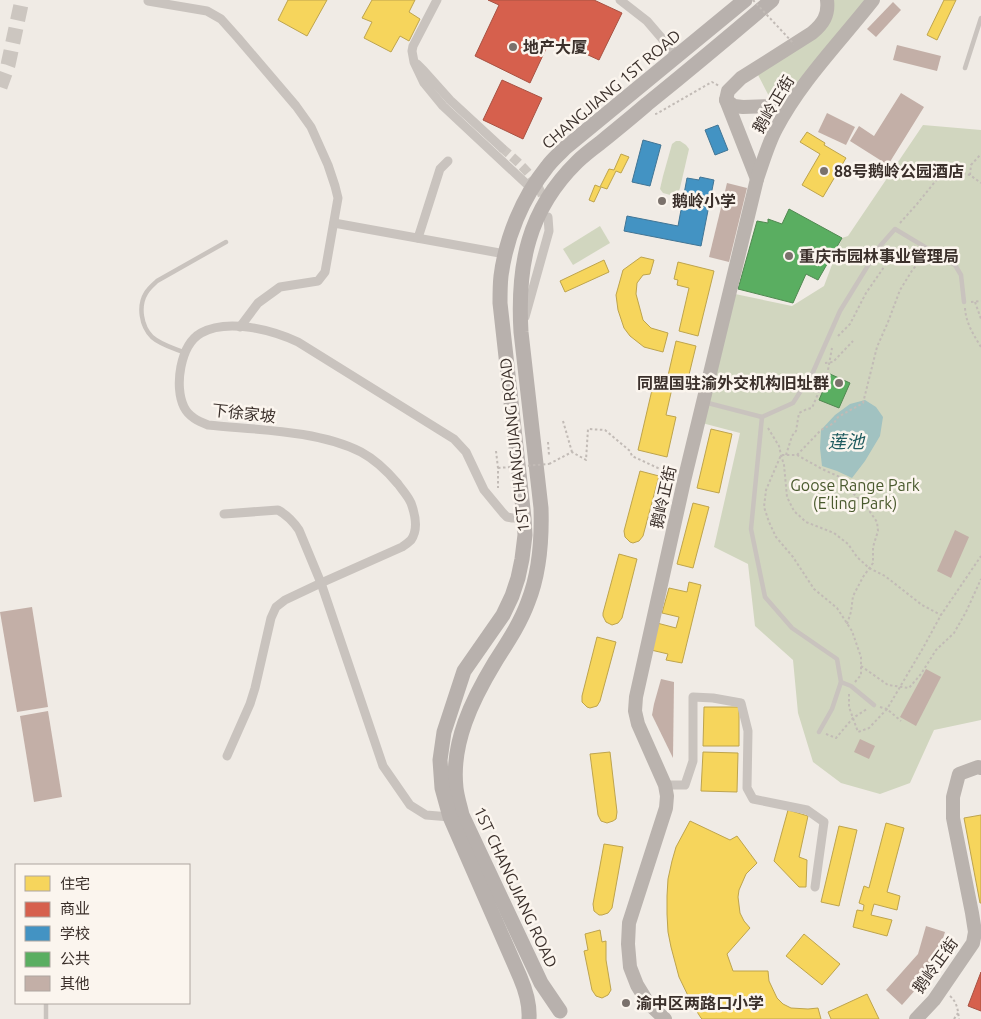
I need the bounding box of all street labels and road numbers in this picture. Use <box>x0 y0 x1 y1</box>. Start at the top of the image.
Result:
street label: CHANGJIANG 1ST ROAD <box>538 26 684 152</box>
street label: 鹅岭正街 <box>749 72 797 136</box>
street label: 1ST CHANGJIANG ROAD <box>496 357 532 533</box>
street label: 下徐家坡 <box>211 401 277 425</box>
street label: 鹅岭正街 <box>647 464 679 530</box>
street label: 1ST CHANGJIANG ROAD <box>471 804 561 970</box>
street label: 鹅岭正街 <box>909 934 961 996</box>

